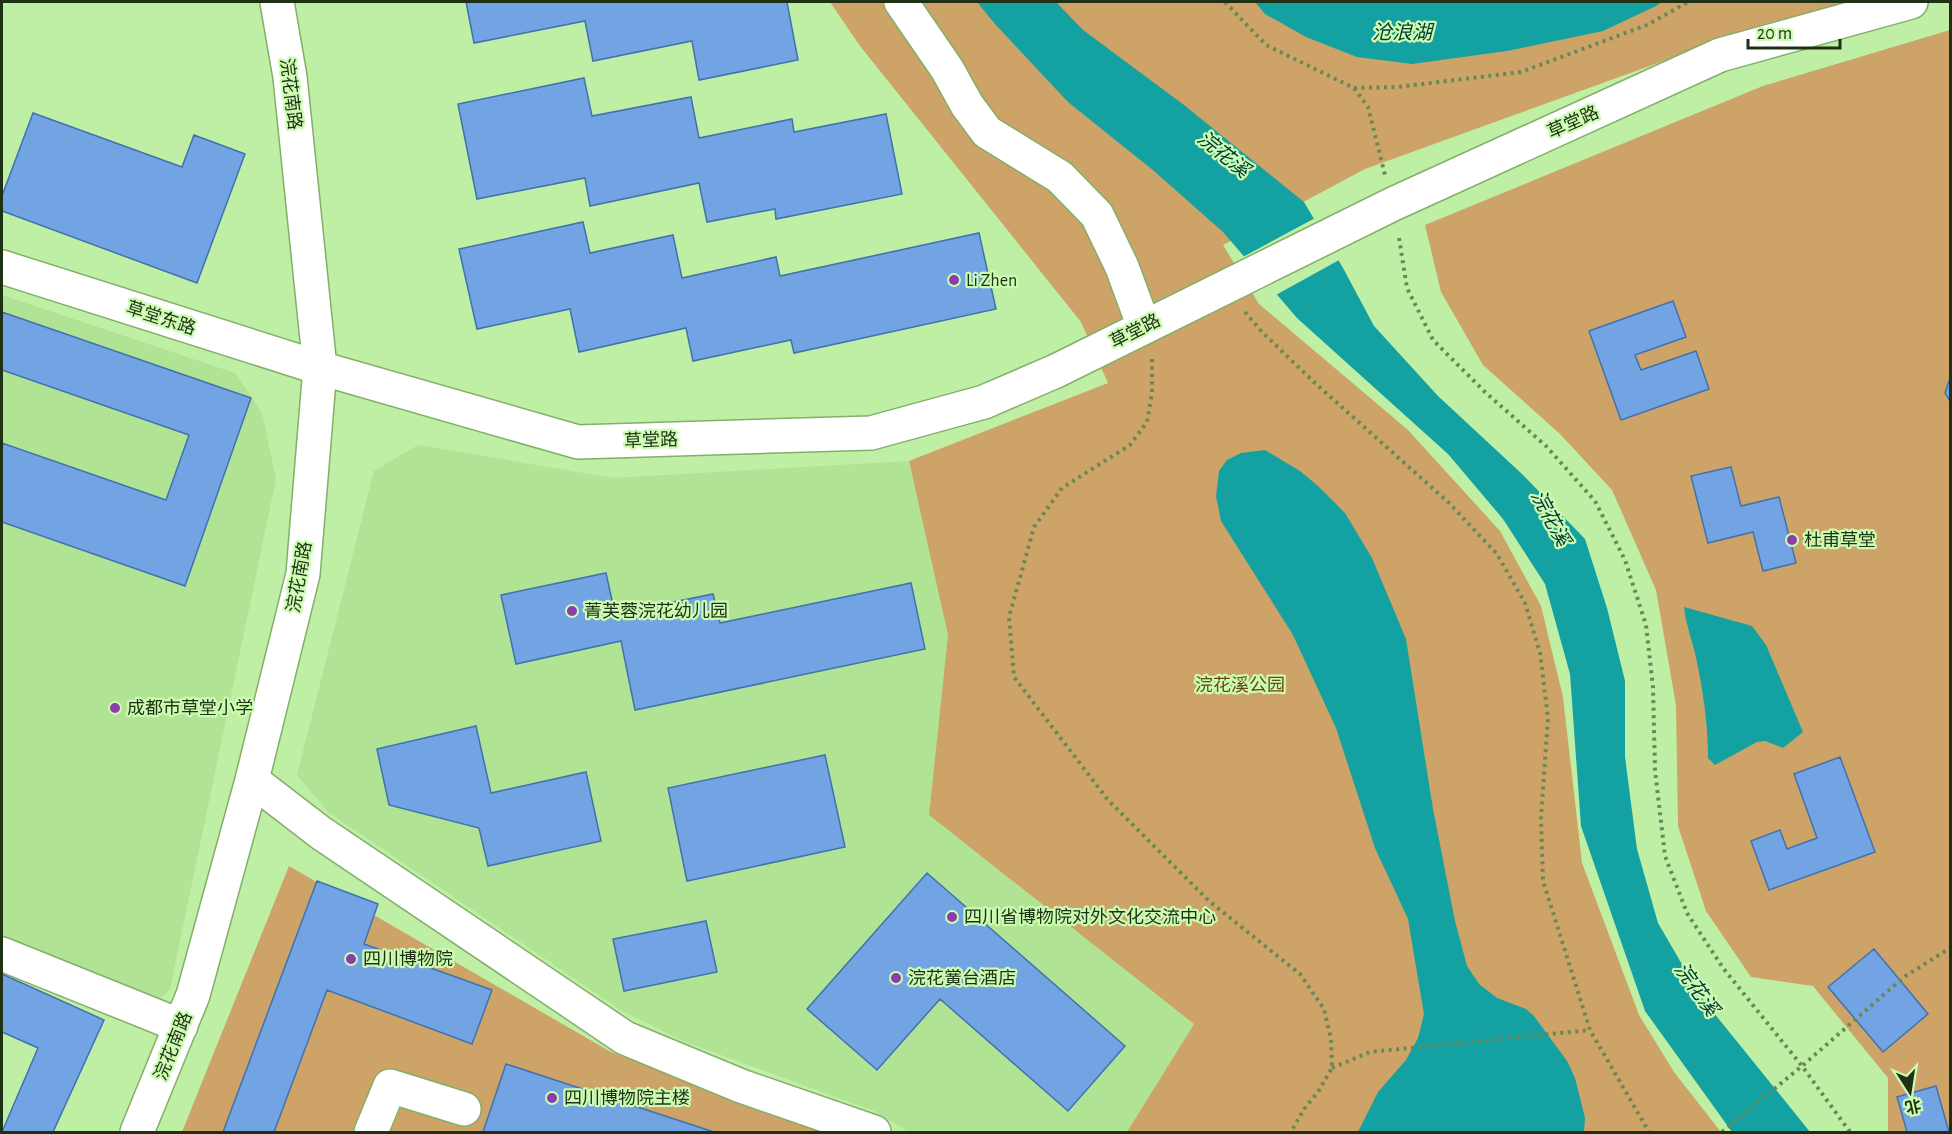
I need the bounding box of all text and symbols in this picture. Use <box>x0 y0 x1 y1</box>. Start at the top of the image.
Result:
scale bar <box>1748 12 1840 50</box>
water label: 沧浪湖 <box>1372 22 1435 43</box>
text: 20 m <box>1757 25 1792 43</box>
street label: 浣花南路 <box>277 57 305 131</box>
street label: 草堂路 <box>1544 102 1602 142</box>
water label: 浣花溪 <box>1194 127 1255 183</box>
place label: Li Zhen <box>966 272 1017 290</box>
marker: Li Zhen <box>947 273 961 287</box>
street label: 草堂东路 <box>124 297 198 339</box>
street label: 草堂路 <box>1106 310 1164 352</box>
street label: 草堂路 <box>624 429 678 451</box>
water label: 浣花溪 <box>1527 487 1575 551</box>
place label: 杜甫草堂 <box>1804 530 1876 550</box>
marker: 杜甫草堂 <box>1785 533 1799 547</box>
street label: 浣花南路 <box>283 540 315 614</box>
place label: 菁芙蓉浣花幼儿园 <box>584 601 728 621</box>
marker: 菁芙蓉浣花幼儿园 <box>565 604 579 618</box>
park label: 浣花溪公园 <box>1195 675 1285 695</box>
place label: 成都市草堂小学 <box>127 698 253 718</box>
marker: 成都市草堂小学 <box>108 701 122 715</box>
place label: 四川省博物院对外文化交流中心 <box>964 907 1216 927</box>
marker: 四川省博物院对外文化交流中心 <box>945 910 959 924</box>
place label: 四川博物院 <box>363 949 453 969</box>
marker: 四川博物院 <box>344 952 358 966</box>
water label: 浣花溪 <box>1670 959 1724 1021</box>
place label: 浣花黉台酒店 <box>908 968 1016 988</box>
marker: 浣花黉台酒店 <box>889 971 903 985</box>
street label: 浣花南路 <box>150 1009 196 1083</box>
north arrow <box>1880 1062 1940 1122</box>
place label: 四川博物院主楼 <box>564 1088 690 1108</box>
marker: 四川博物院主楼 <box>545 1091 559 1105</box>
text: 北 <box>1903 1096 1923 1116</box>

